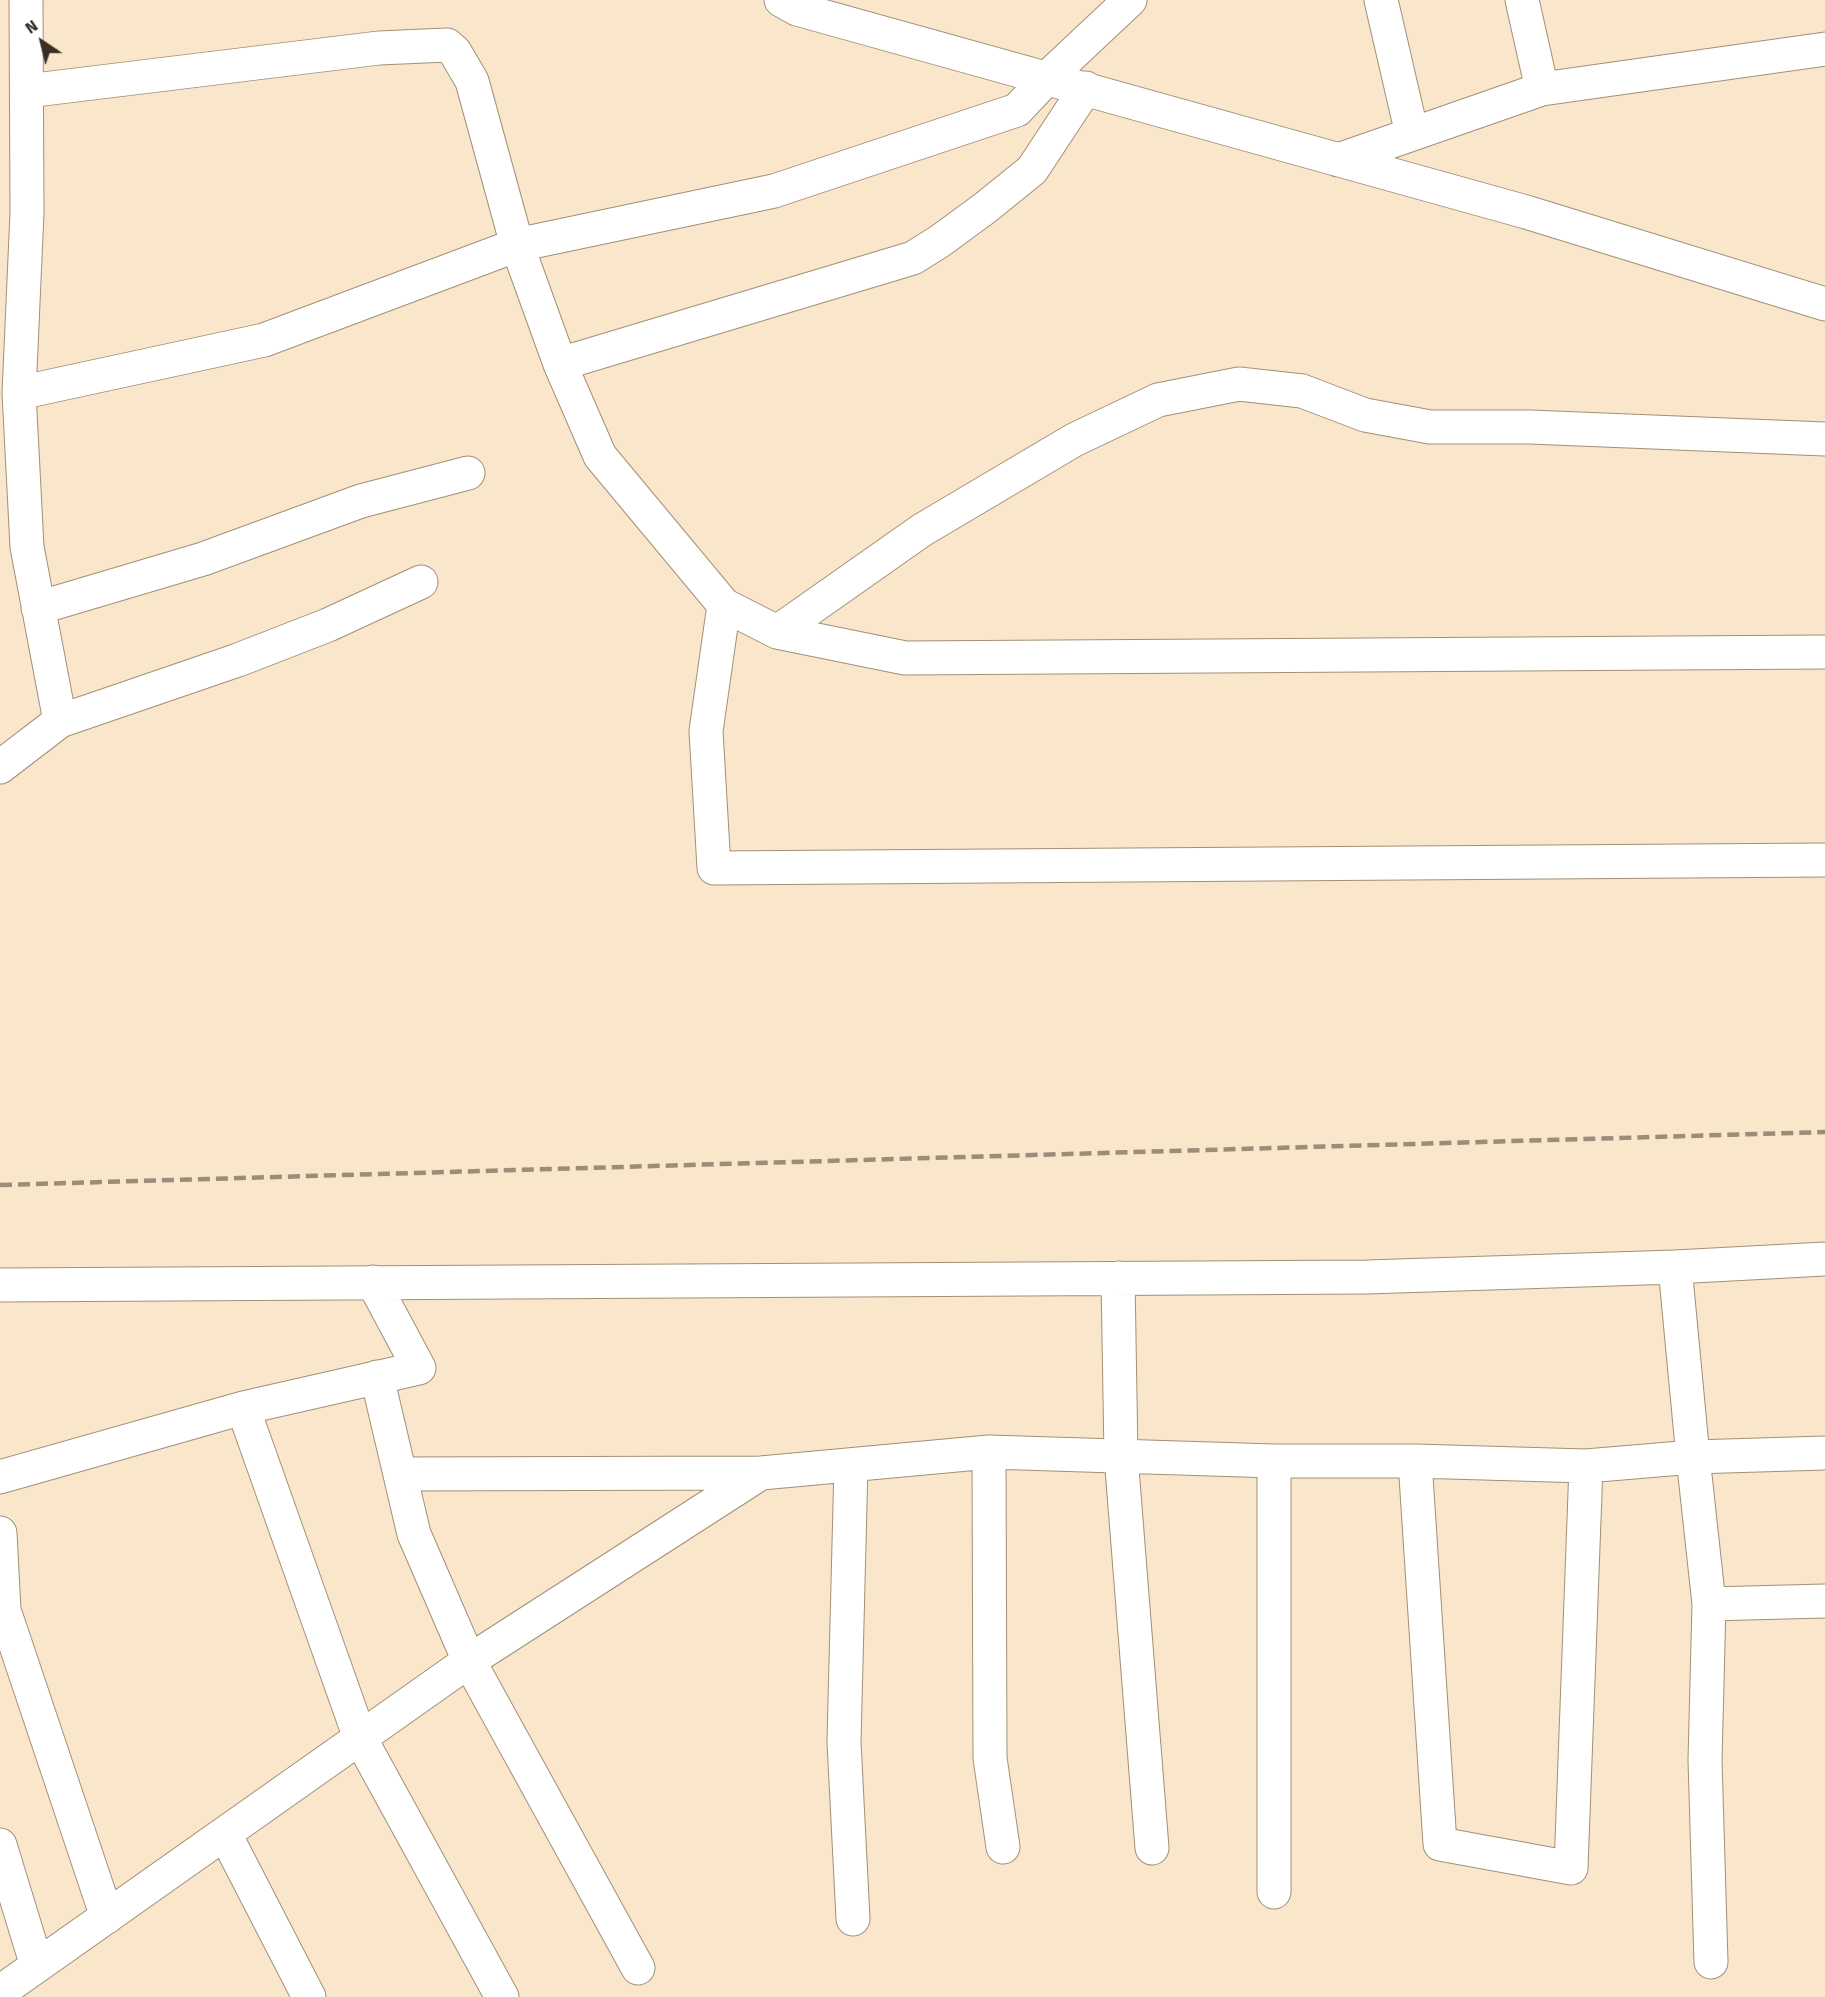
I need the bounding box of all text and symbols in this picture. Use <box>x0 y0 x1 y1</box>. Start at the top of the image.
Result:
north arrow <box>12 12 72 72</box>
text: N <box>22 16 41 38</box>

